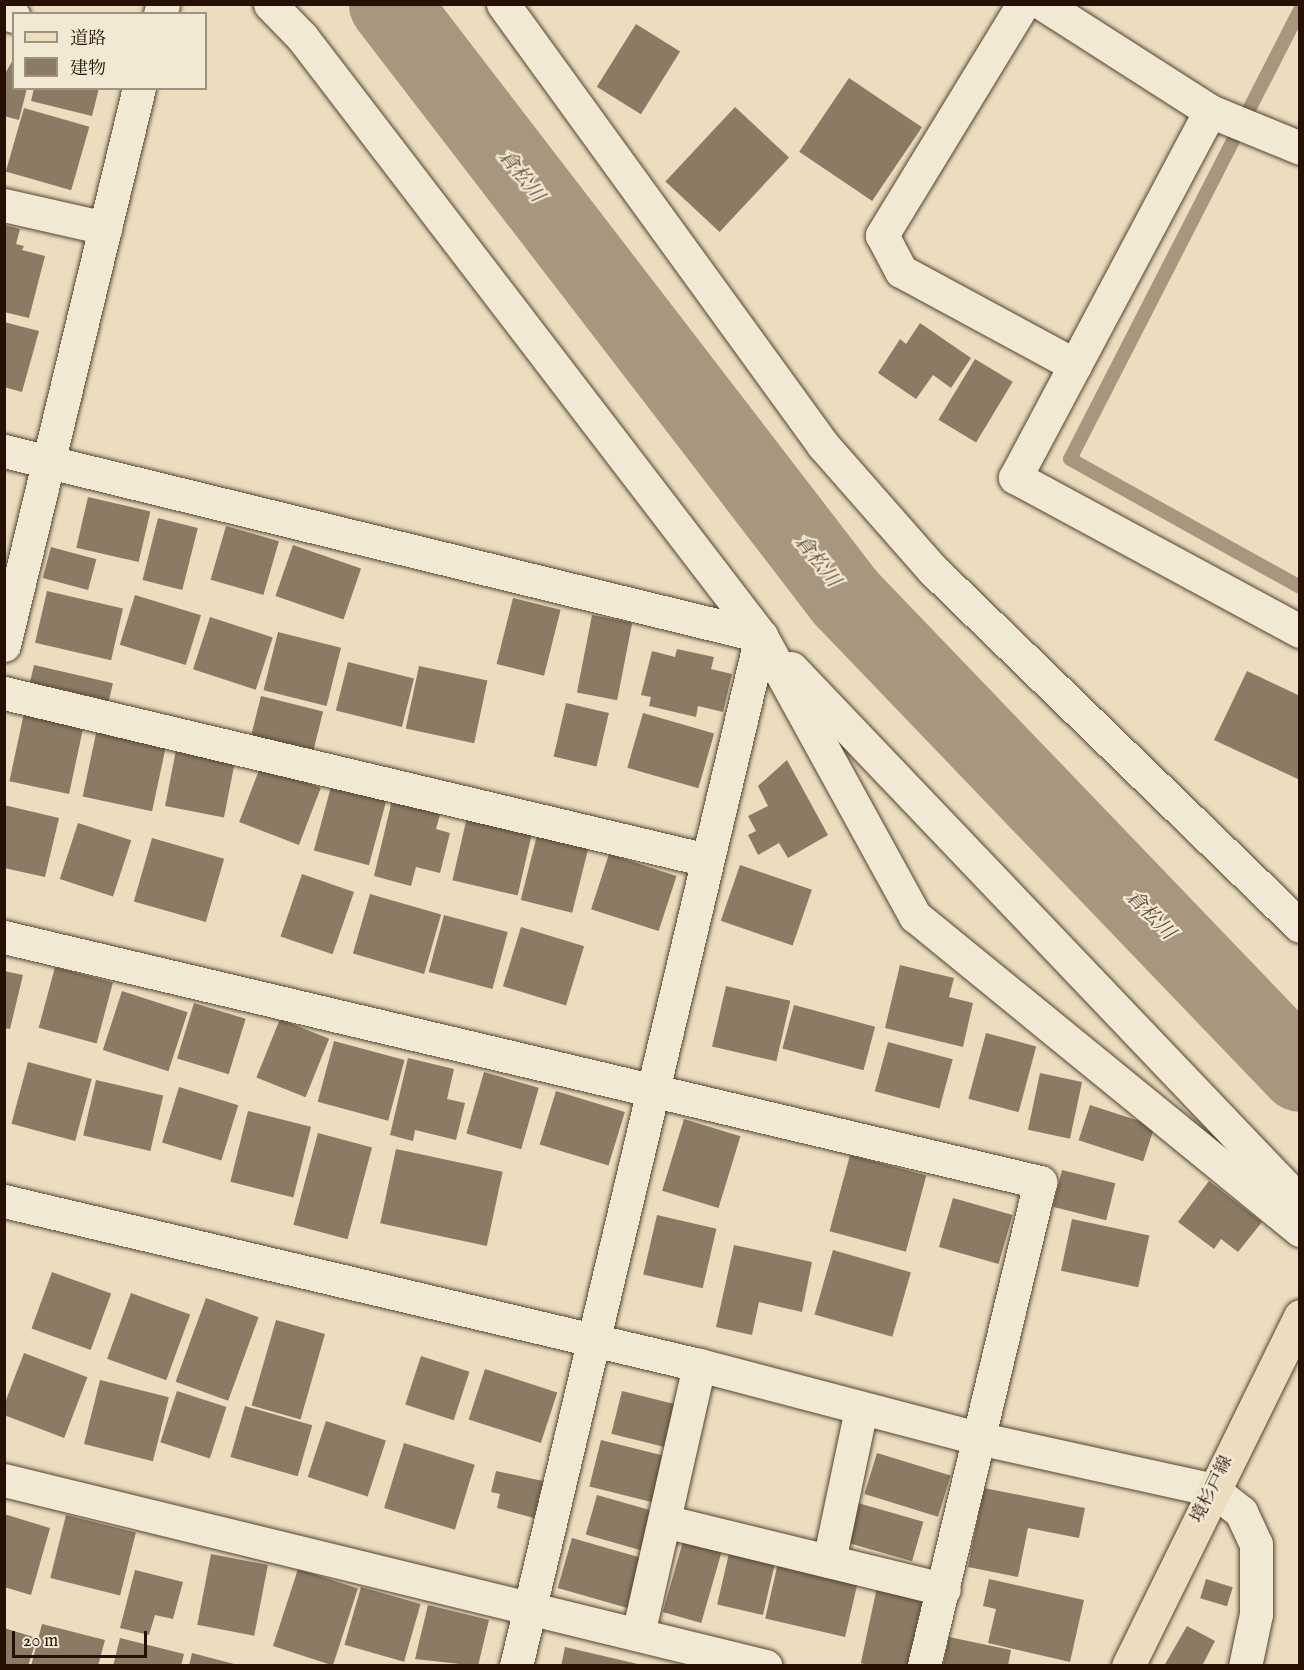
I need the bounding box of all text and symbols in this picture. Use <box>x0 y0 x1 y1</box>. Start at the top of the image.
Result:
legend <box>12 12 207 90</box>
text: 道路 <box>70 28 106 51</box>
text: 建物 <box>70 58 106 81</box>
water label: 倉松川 <box>493 145 549 207</box>
water label: 倉松川 <box>789 530 845 592</box>
water label: 倉松川 <box>1121 885 1179 945</box>
street label: 境杉戸線 <box>1188 1453 1238 1527</box>
scale bar <box>15 1619 150 1657</box>
text: 20 m <box>23 1630 58 1653</box>

